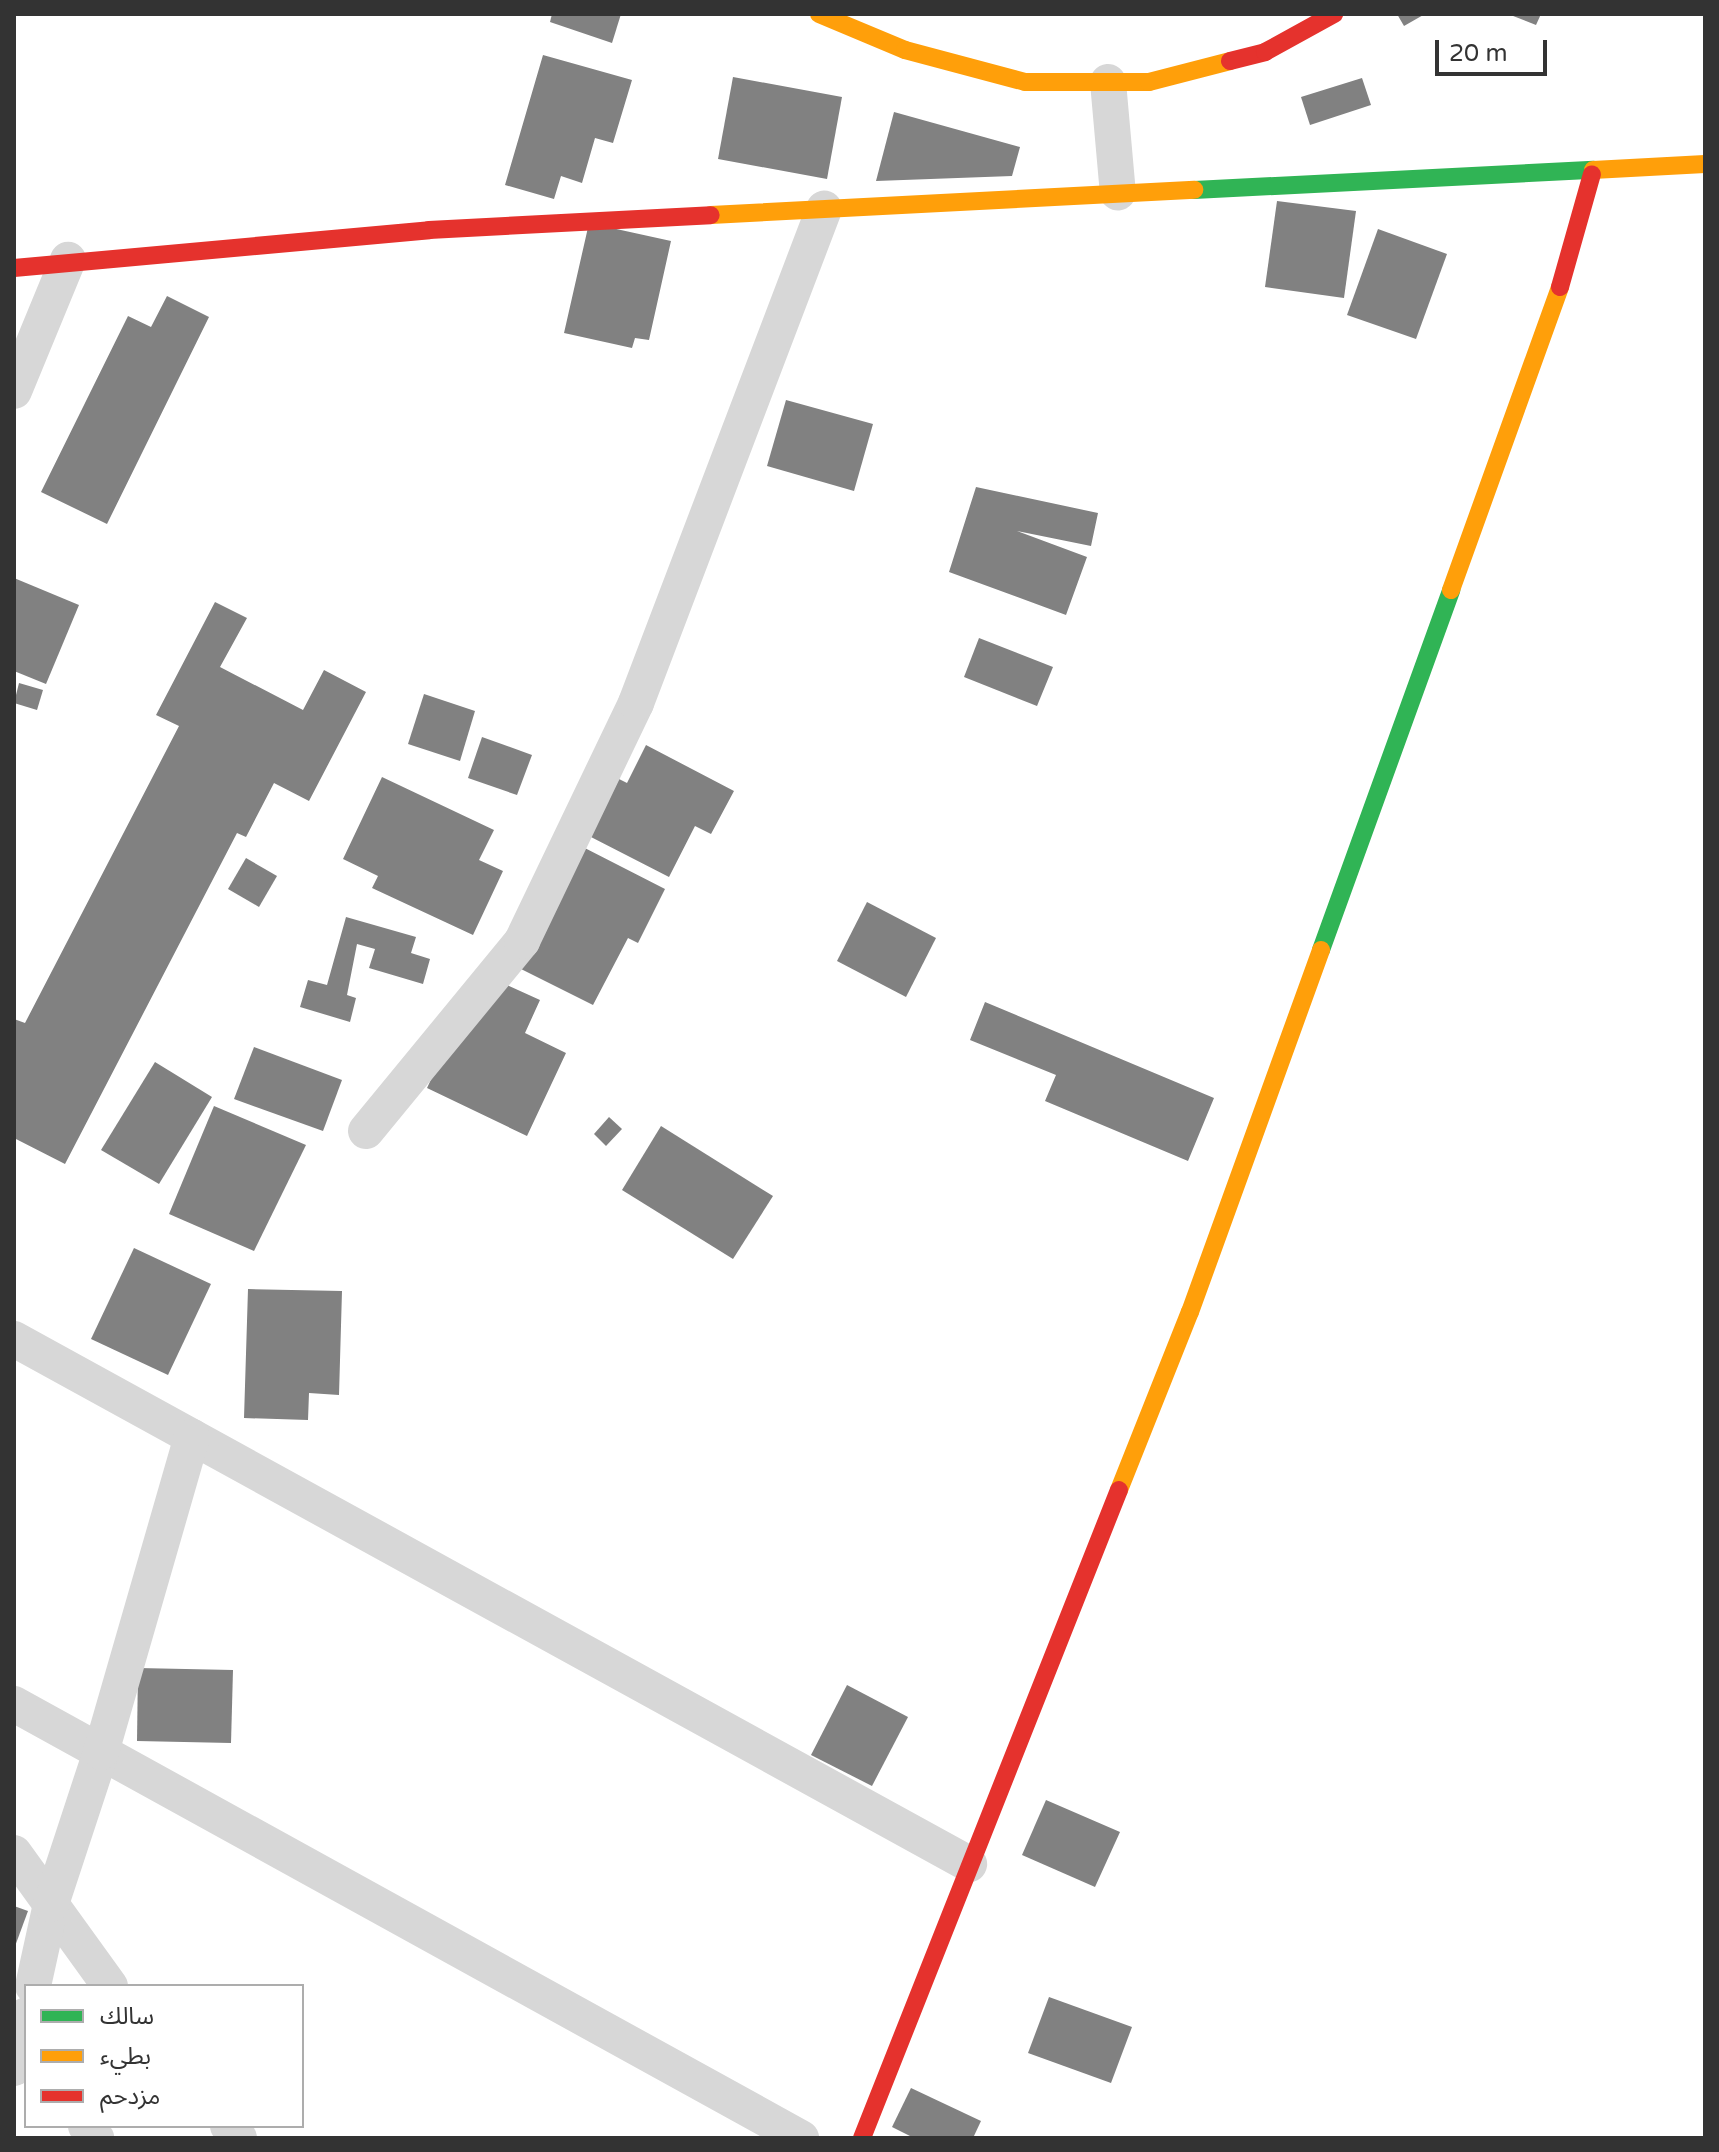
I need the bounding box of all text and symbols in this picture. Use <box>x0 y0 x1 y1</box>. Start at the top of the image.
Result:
scale bar <box>1439 24 1551 74</box>
text: 20 m <box>1449 39 1507 68</box>
legend <box>24 1984 304 2128</box>
text: سالك <box>100 2002 154 2031</box>
text: بطيء <box>100 2042 151 2071</box>
text: مزدحم <box>100 2082 160 2111</box>

